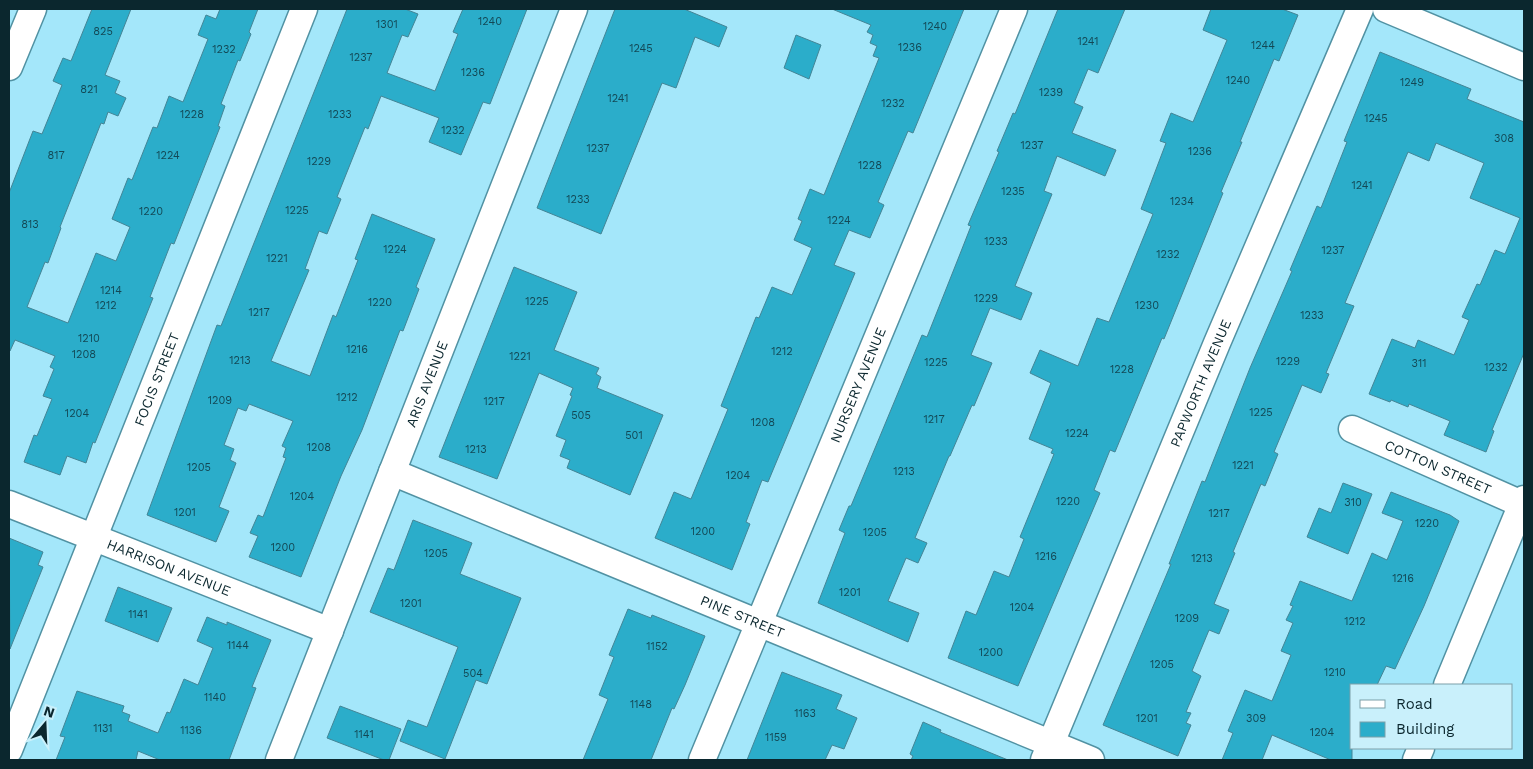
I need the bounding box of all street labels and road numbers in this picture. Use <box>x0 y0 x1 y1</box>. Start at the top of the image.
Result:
street label: PAPWORTH AVENUE <box>1167 317 1234 450</box>
street label: NURSERY AVENUE <box>827 325 889 445</box>
street label: FOCIS STREET <box>131 330 183 428</box>
street label: ARIS AVENUE <box>403 338 451 429</box>
street label: COTTON STREET <box>1382 437 1494 498</box>
street label: HARRISON AVENUE <box>105 536 233 599</box>
street label: PINE STREET <box>698 592 787 641</box>

